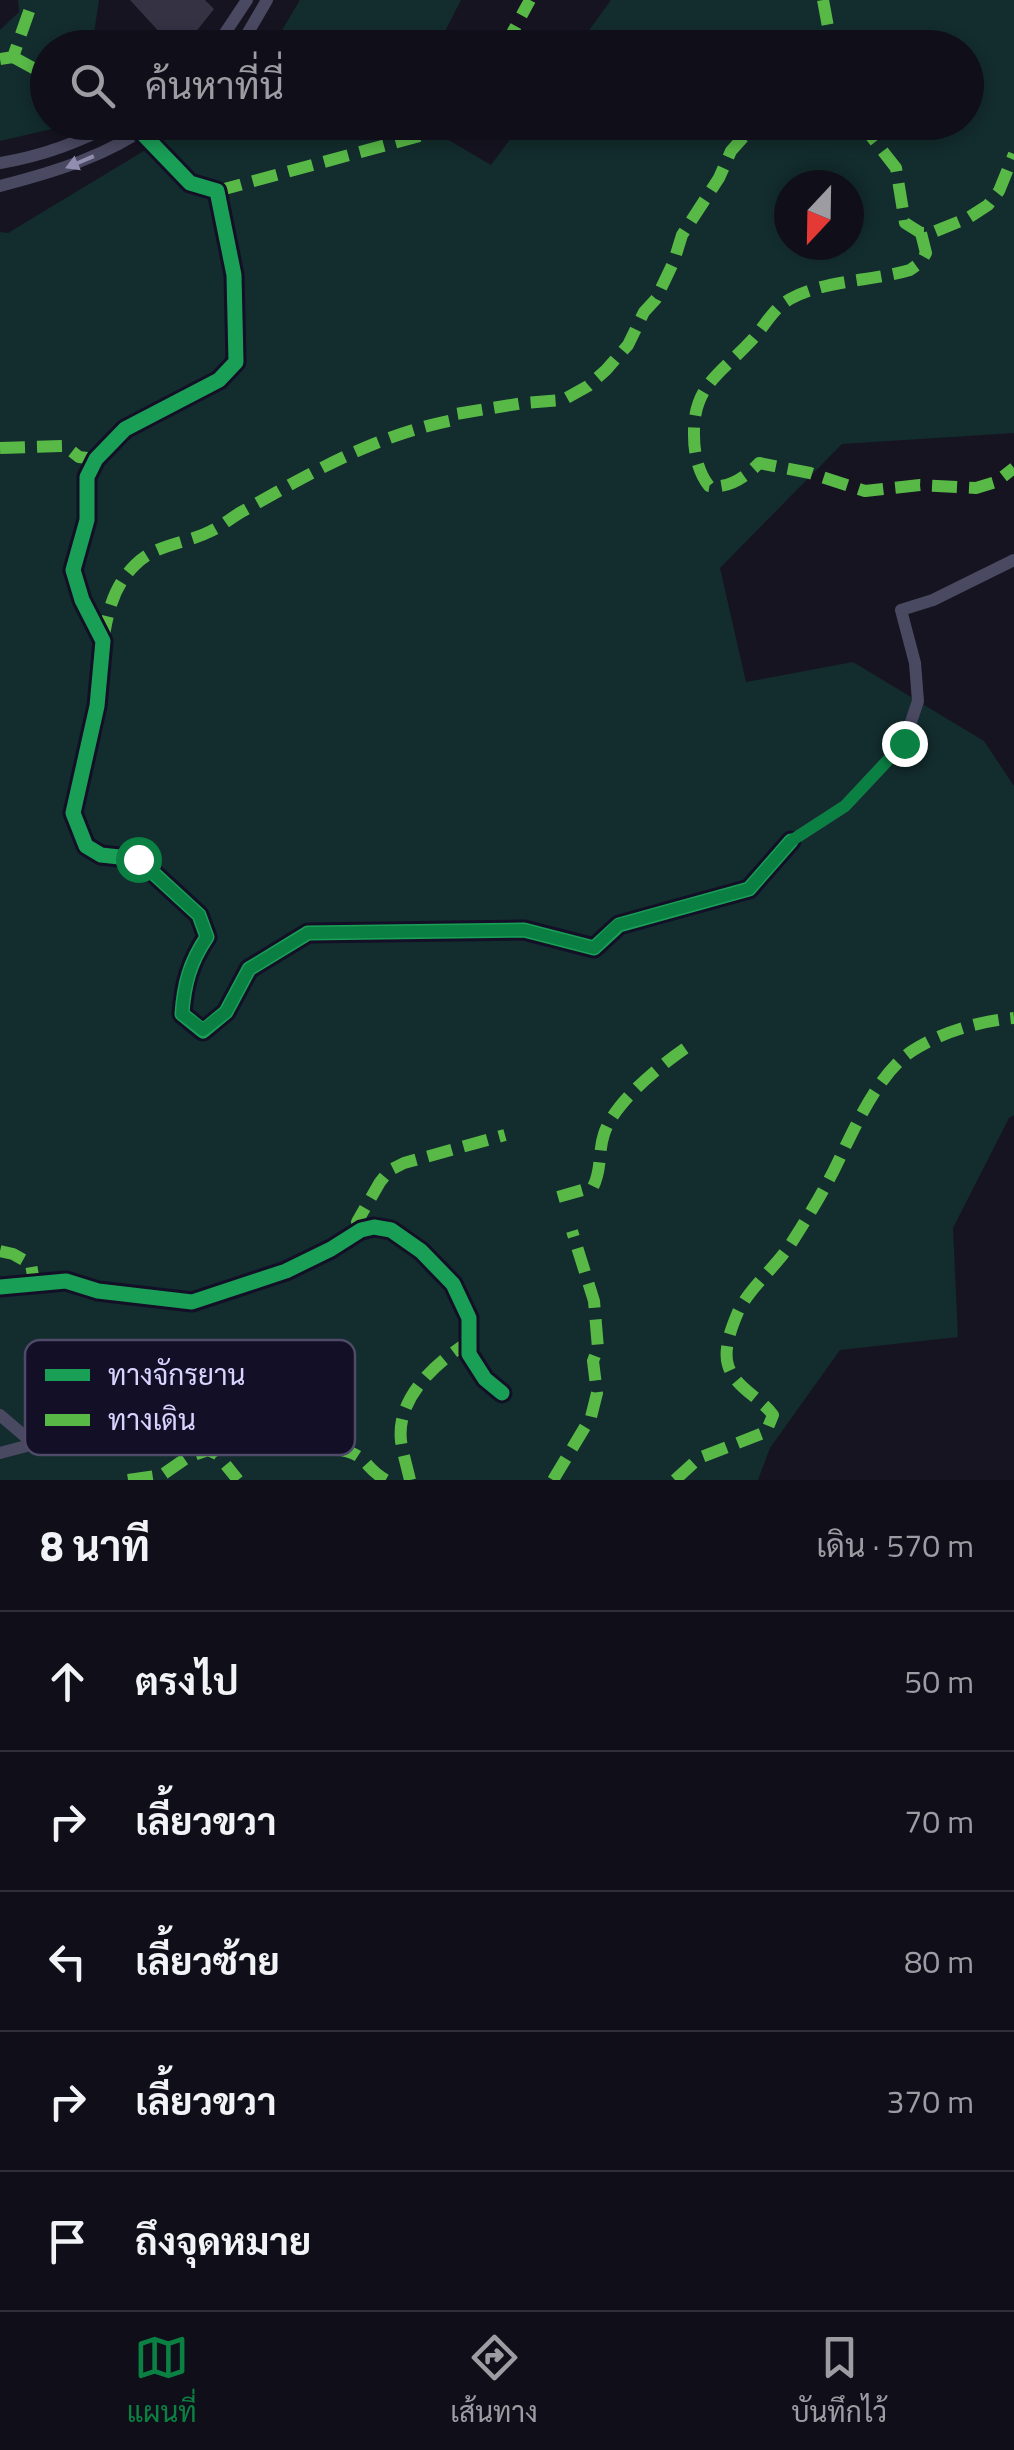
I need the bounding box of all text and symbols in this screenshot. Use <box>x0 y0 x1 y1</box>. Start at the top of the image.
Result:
search box <box>30 30 984 140</box>
text: ค้นหาที่นี่ <box>145 56 284 114</box>
icon: search <box>65 58 120 113</box>
one-way arrow <box>65 154 95 170</box>
north arrow <box>774 170 864 260</box>
route end <box>882 721 928 767</box>
route start <box>116 837 162 883</box>
legend <box>25 1340 355 1455</box>
text: ทางจักรยาน <box>108 1353 245 1396</box>
text: ทางเดิน <box>108 1398 196 1441</box>
text: 8 นาที <box>40 1513 150 1577</box>
text: เดิน · 570 m <box>816 1521 974 1569</box>
text: ตรงไป <box>135 1652 239 1710</box>
icon: ahead <box>40 1654 95 1709</box>
text: 50 m <box>904 1657 974 1705</box>
text: เลี้ยวขวา <box>135 1792 277 1850</box>
icon: right <box>40 1794 95 1849</box>
text: 70 m <box>904 1797 974 1845</box>
text: เลี้ยวซ้าย <box>135 1932 280 1990</box>
icon: left <box>40 1934 95 1989</box>
text: 80 m <box>904 1937 974 1985</box>
text: เลี้ยวขวา <box>135 2072 277 2130</box>
icon: right <box>40 2074 95 2129</box>
text: 370 m <box>886 2077 974 2125</box>
text: ถึงจุดหมาย <box>135 2212 311 2270</box>
icon: arrive <box>40 2214 95 2269</box>
tab: แผนที่ <box>127 2330 197 2433</box>
tab: เส้นทาง <box>450 2330 538 2433</box>
tab: บันทึกไว้ <box>791 2330 887 2433</box>

